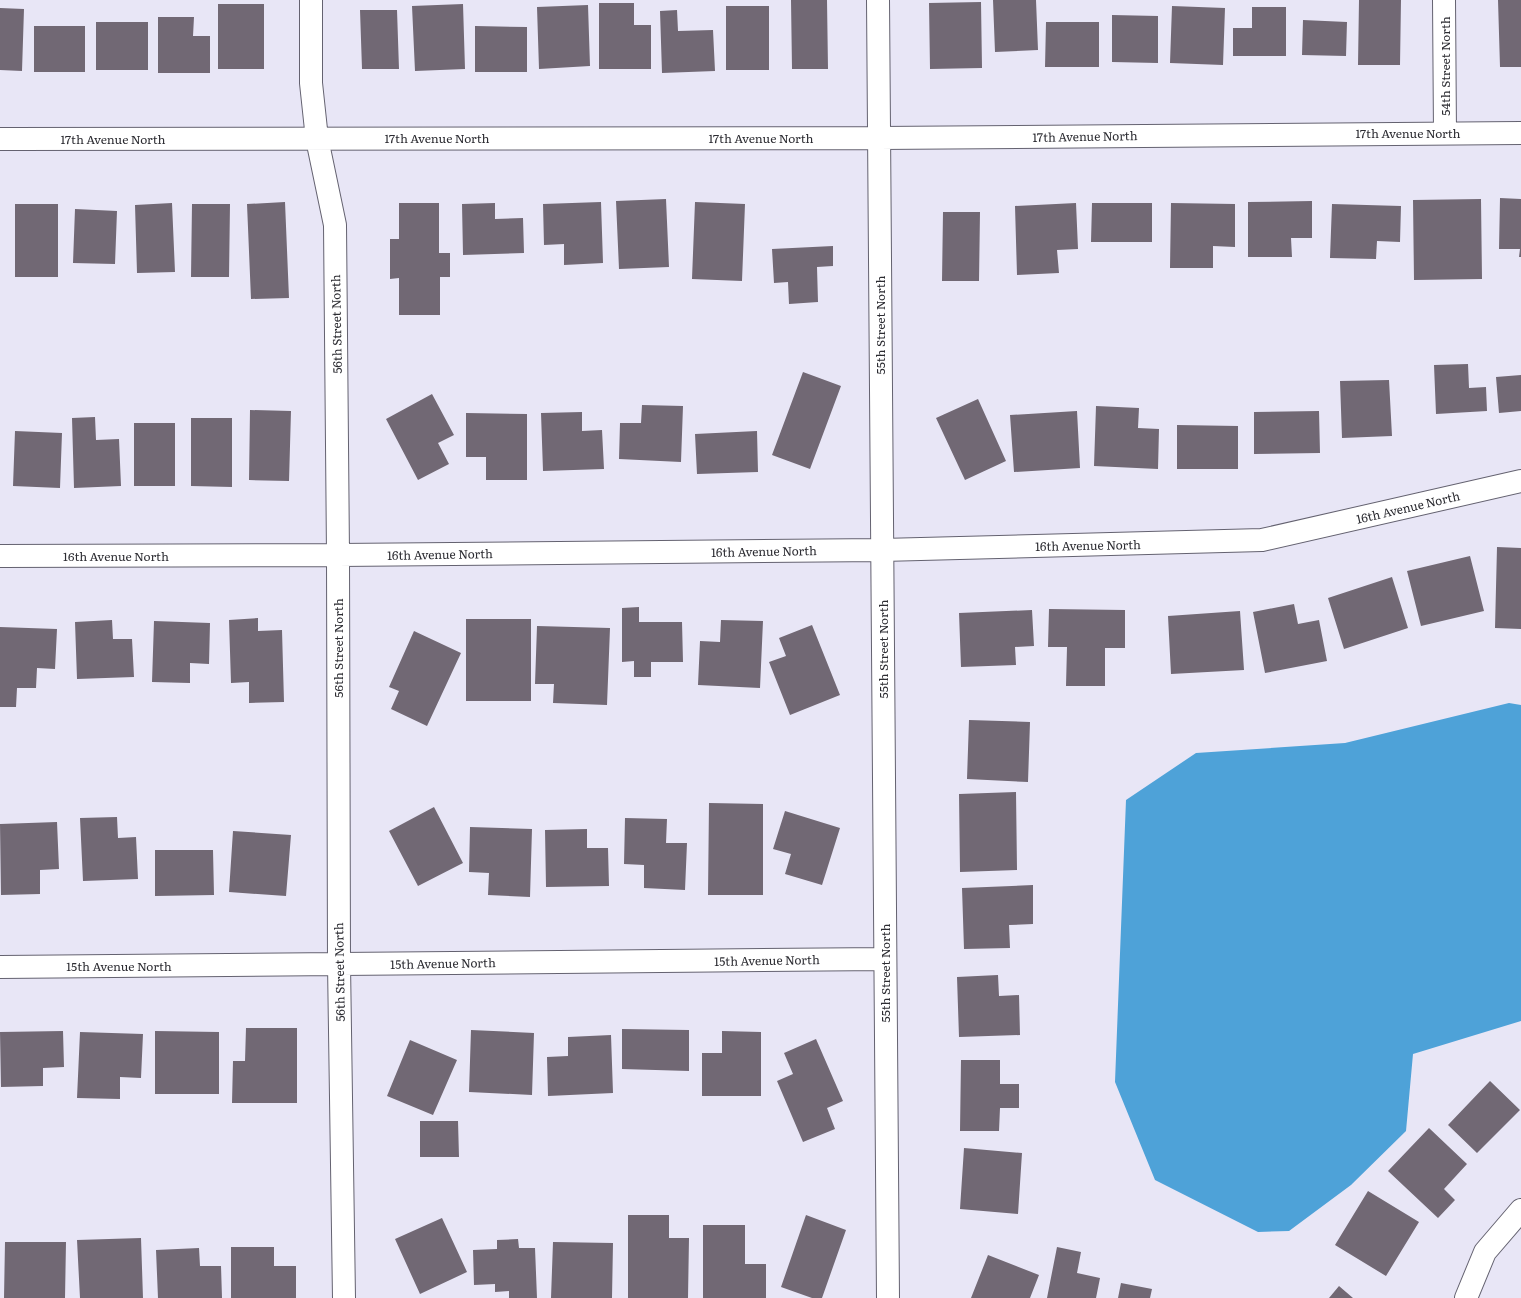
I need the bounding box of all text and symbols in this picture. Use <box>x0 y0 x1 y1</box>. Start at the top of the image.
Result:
street label: 54th Street North <box>1436 16 1454 116</box>
street label: 17th Avenue North <box>1355 124 1461 142</box>
street label: 17th Avenue North <box>1032 126 1138 146</box>
street label: 17th Avenue North <box>384 129 490 147</box>
street label: 17th Avenue North <box>708 129 814 147</box>
street label: 17th Avenue North <box>60 130 166 148</box>
street label: 56th Street North <box>326 274 346 374</box>
street label: 55th Street North <box>871 275 889 374</box>
street label: 16th Avenue North <box>1354 486 1462 528</box>
street label: 16th Avenue North <box>1035 535 1141 555</box>
street label: 16th Avenue North <box>711 541 817 561</box>
street label: 16th Avenue North <box>387 544 493 564</box>
street label: 16th Avenue North <box>63 547 169 565</box>
street label: 56th Street North <box>329 598 347 698</box>
street label: 55th Street North <box>874 599 892 698</box>
street label: 56th Street North <box>329 922 349 1022</box>
street label: 55th Street North <box>876 923 894 1022</box>
street label: 15th Avenue North <box>714 950 820 970</box>
street label: 15th Avenue North <box>390 953 496 973</box>
street label: 15th Avenue North <box>66 957 172 975</box>

